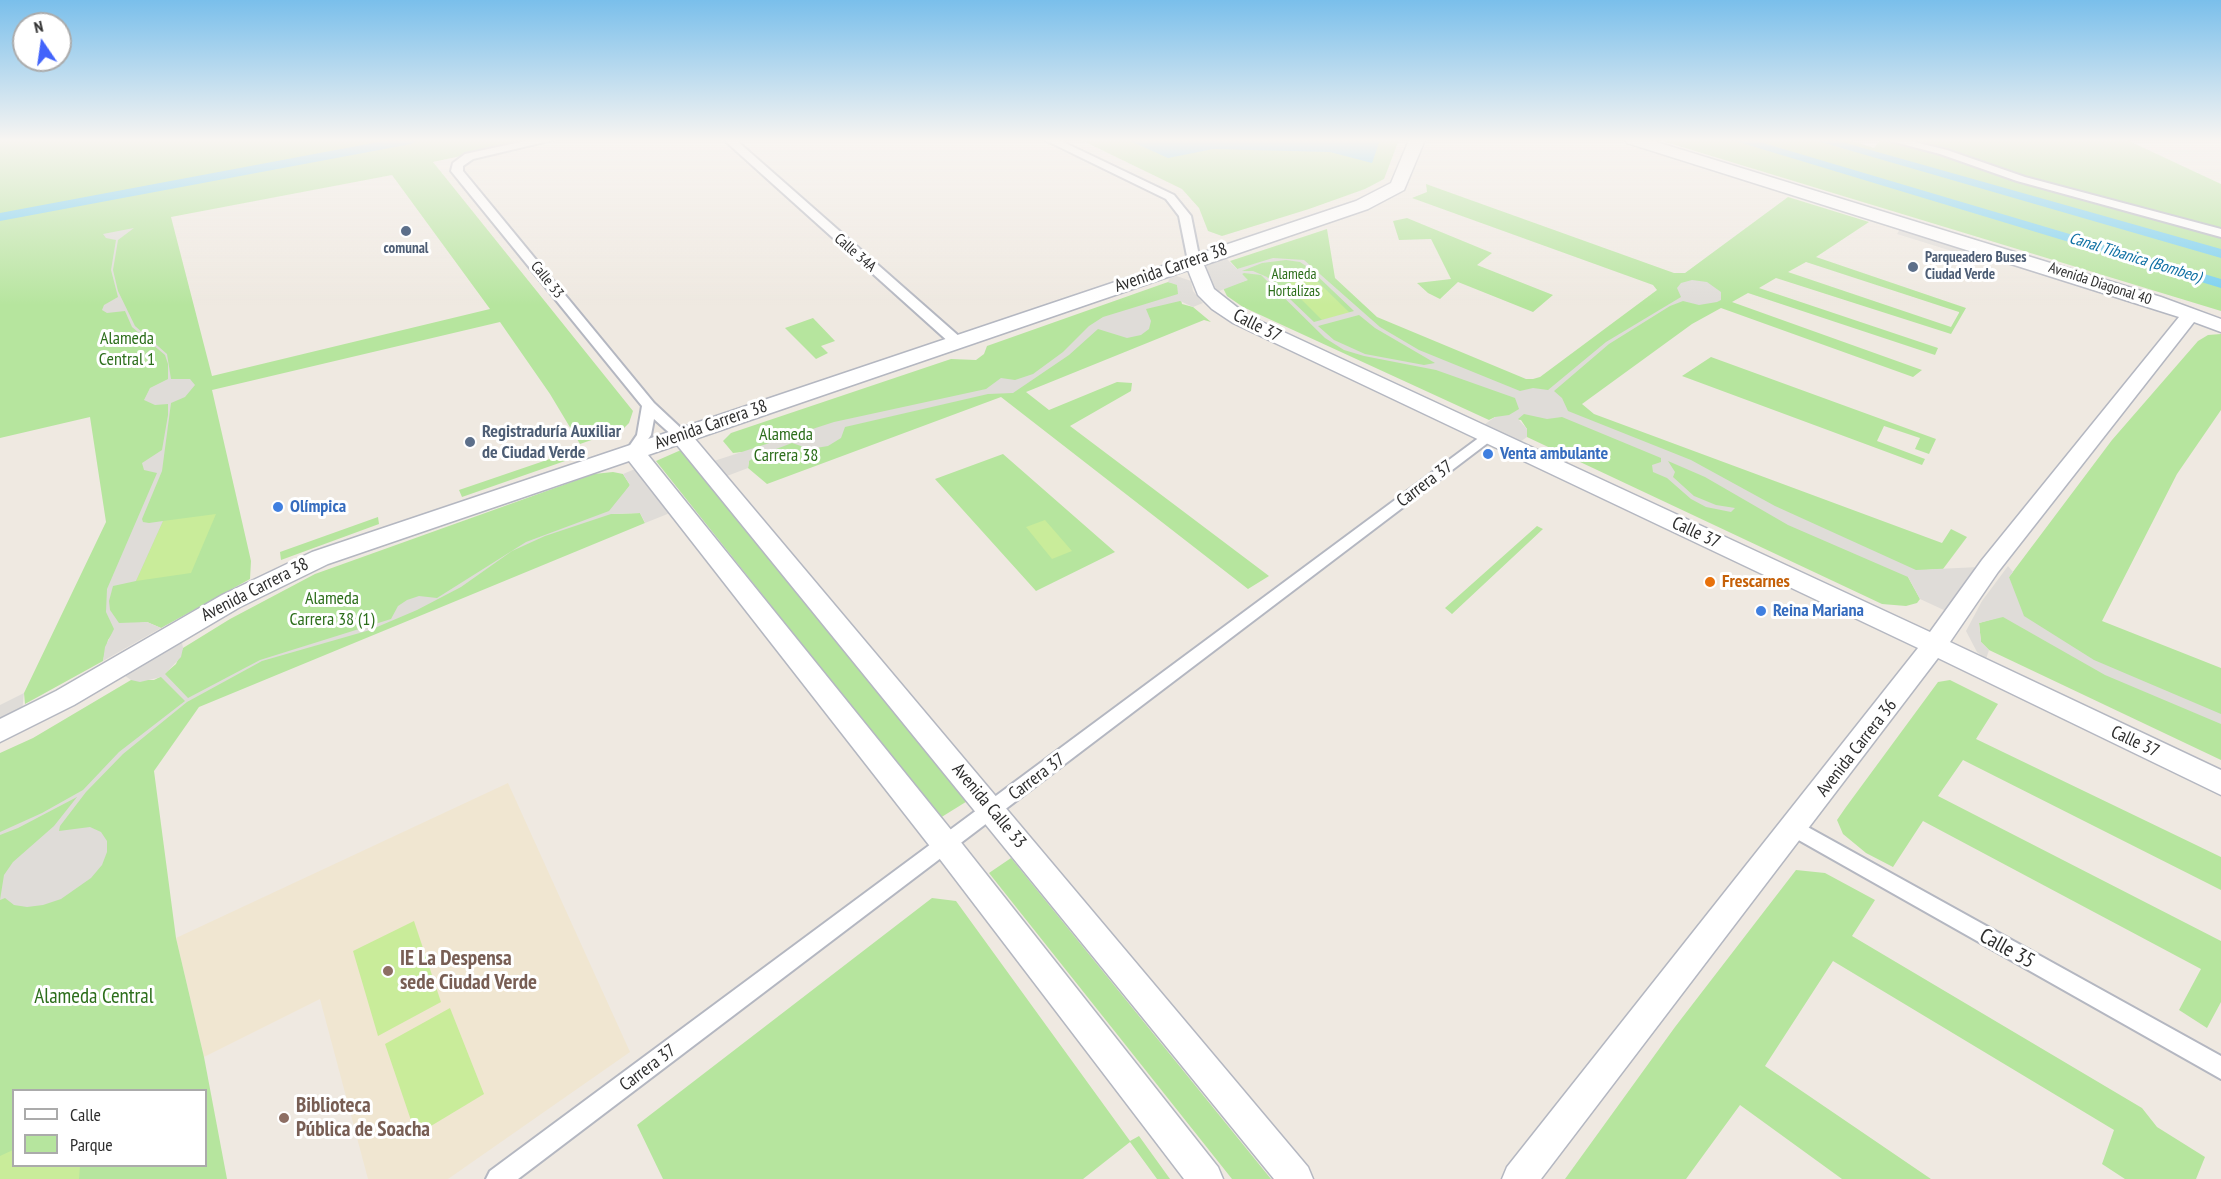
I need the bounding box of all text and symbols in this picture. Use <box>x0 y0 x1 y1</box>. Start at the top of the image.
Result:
north arrow <box>12 12 72 72</box>
text: N <box>32 16 45 37</box>
marker: comunal <box>399 224 413 238</box>
water label: Canal Tibanica (Bombeo) <box>2067 229 2203 287</box>
street label: Calle 34A <box>830 230 880 276</box>
street label: Avenida Carrera 38 <box>1112 239 1230 297</box>
place label: comunal <box>384 240 428 258</box>
place label: Parqueadero Buses Ciudad Verde <box>1925 249 2027 284</box>
street label: Calle 33 <box>527 258 567 302</box>
street label: Avenida Diagonal 40 <box>2046 259 2154 309</box>
marker: Parqueadero Buses Ciudad Verde <box>1906 260 1920 274</box>
park label: Alameda Hortalizas <box>1268 266 1320 301</box>
street label: Calle 37 <box>1229 305 1285 347</box>
park label: Alameda Central 1 <box>99 328 155 370</box>
street label: Avenida Carrera 38 <box>652 396 770 454</box>
place label: Registraduría Auxiliar de Ciudad Verde <box>482 421 621 464</box>
park label: Alameda Carrera 38 <box>754 424 818 466</box>
marker: Registraduría Auxiliar de Ciudad Verde <box>463 435 477 449</box>
place label: Venta ambulante <box>1500 443 1608 465</box>
marker: Venta ambulante <box>1481 447 1495 461</box>
street label: Carrera 37 <box>1393 456 1457 512</box>
place label: Olímpica <box>290 496 346 518</box>
marker: Olímpica <box>271 500 285 514</box>
street label: Calle 37 <box>1668 512 1724 554</box>
street label: Avenida Carrera 38 <box>198 554 312 626</box>
place label: Frescarnes <box>1722 571 1790 593</box>
marker: Frescarnes <box>1703 575 1717 589</box>
park label: Alameda Carrera 38 (1) <box>290 588 374 630</box>
place label: Reina Mariana <box>1773 600 1864 622</box>
marker: Reina Mariana <box>1754 604 1768 618</box>
street label: Avenida Carrera 36 <box>1812 695 1902 801</box>
street label: Calle 37 <box>2107 721 2163 763</box>
street label: Carrera 37 <box>1005 749 1069 805</box>
street label: Avenida Calle 33 <box>947 759 1031 853</box>
street label: Calle 35 <box>1975 924 2039 974</box>
place label: IE La Despensa sede Ciudad Verde <box>400 946 537 996</box>
marker: IE La Despensa sede Ciudad Verde <box>381 964 395 978</box>
park label: Alameda Central <box>34 984 154 1010</box>
street label: Carrera 37 <box>616 1040 680 1096</box>
legend <box>12 1089 207 1167</box>
place label: Biblioteca Pública de Soacha <box>296 1093 430 1143</box>
text: Calle <box>70 1103 101 1126</box>
marker: Biblioteca Pública de Soacha <box>277 1111 291 1125</box>
text: Parque <box>70 1133 113 1156</box>

